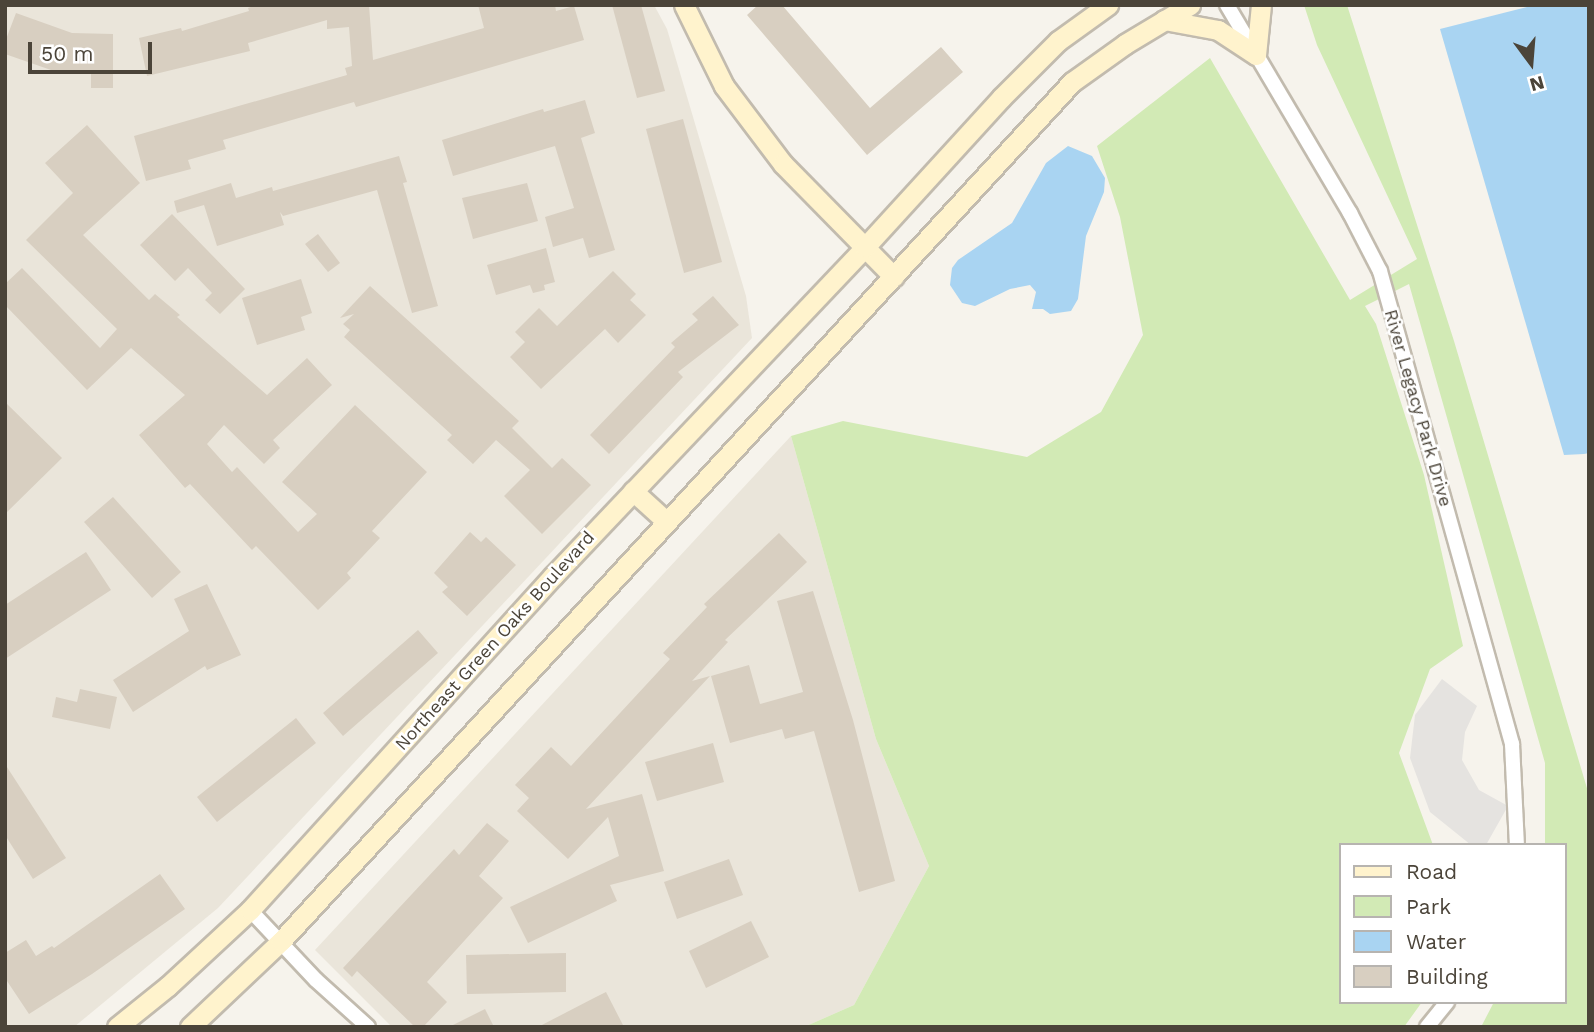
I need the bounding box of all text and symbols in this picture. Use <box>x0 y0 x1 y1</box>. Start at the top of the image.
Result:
scale bar <box>32 28 156 72</box>
north arrow <box>1496 28 1566 98</box>
text: 50 m <box>41 41 93 66</box>
text: N <box>1527 71 1547 97</box>
street label: River Legacy Park Drive <box>1379 306 1457 510</box>
street label: Northeast Green Oaks Boulevard <box>391 527 599 755</box>
legend <box>1338 843 1566 1004</box>
text: Road <box>1406 859 1457 884</box>
text: Park <box>1406 894 1451 919</box>
text: Water <box>1406 929 1466 954</box>
text: Building <box>1406 964 1488 989</box>

